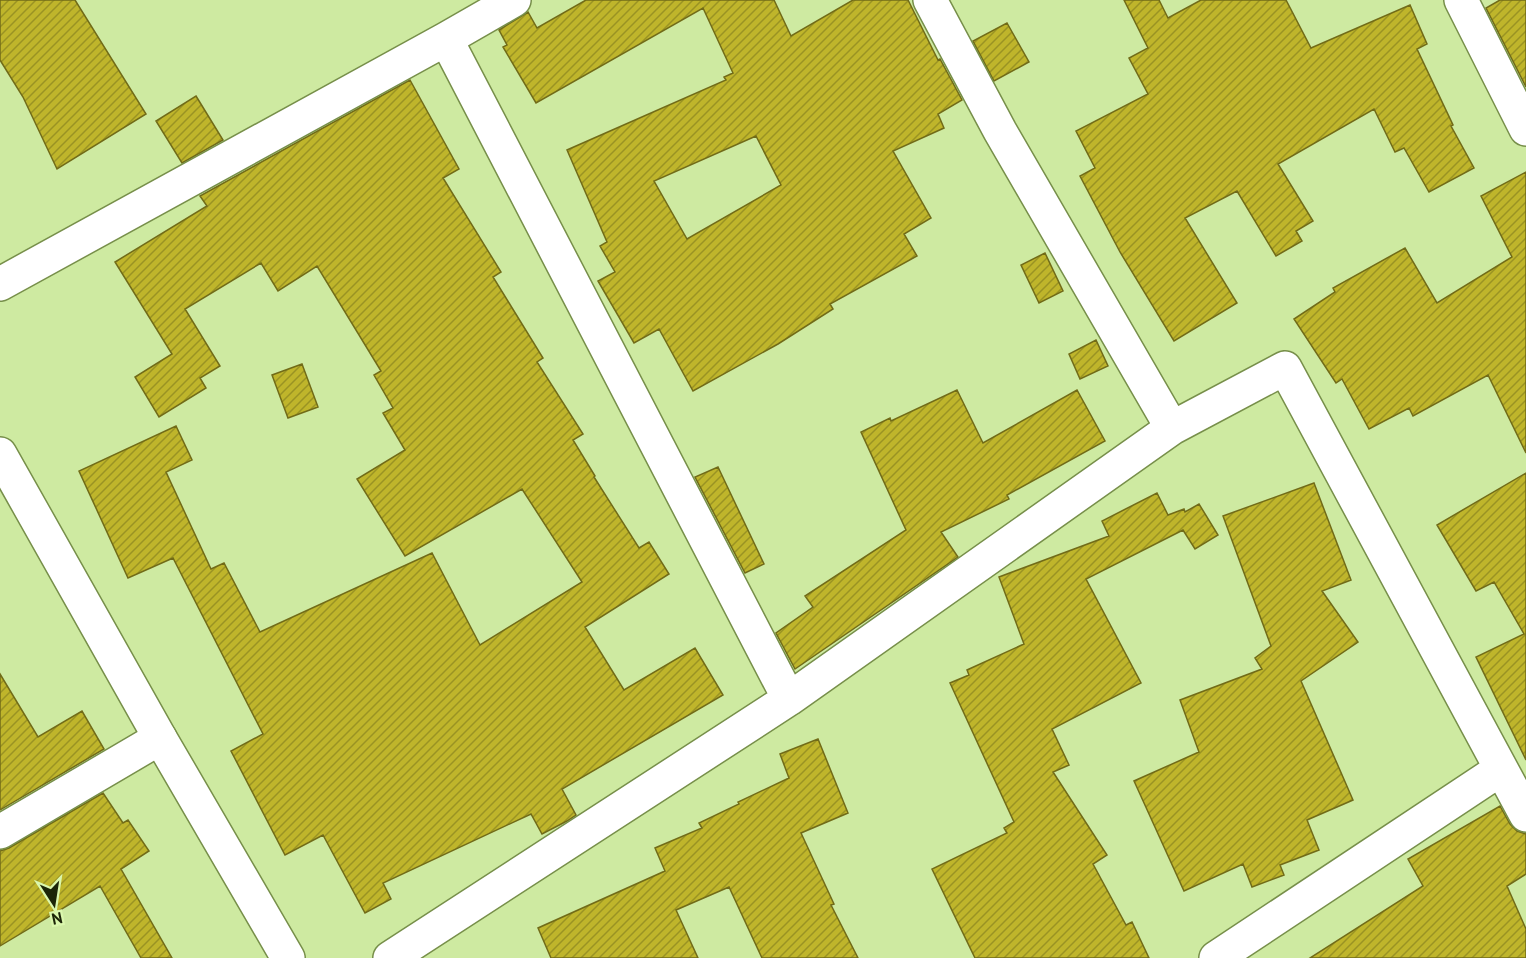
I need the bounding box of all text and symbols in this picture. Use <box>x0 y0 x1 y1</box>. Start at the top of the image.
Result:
north arrow <box>24 874 84 934</box>
text: N <box>50 908 64 930</box>

